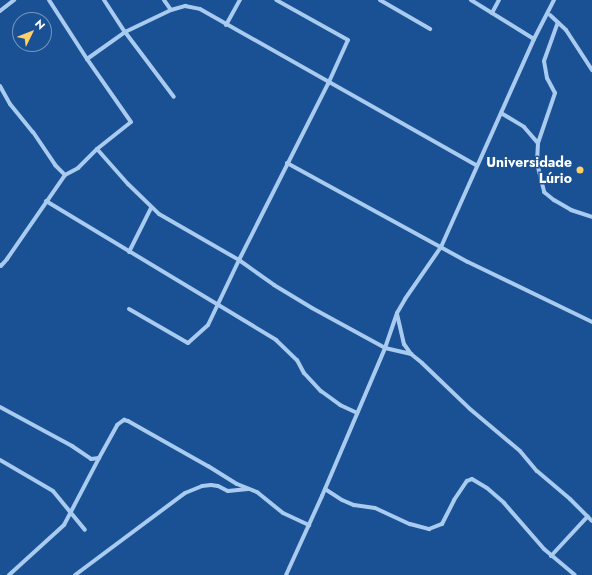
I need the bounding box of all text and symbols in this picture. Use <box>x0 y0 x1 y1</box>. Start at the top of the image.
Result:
north arrow <box>12 12 52 52</box>
text: N <box>31 16 49 33</box>
place label: Universidade Lúrio <box>486 154 572 186</box>
marker: Universidade Lúrio <box>575 165 585 175</box>

